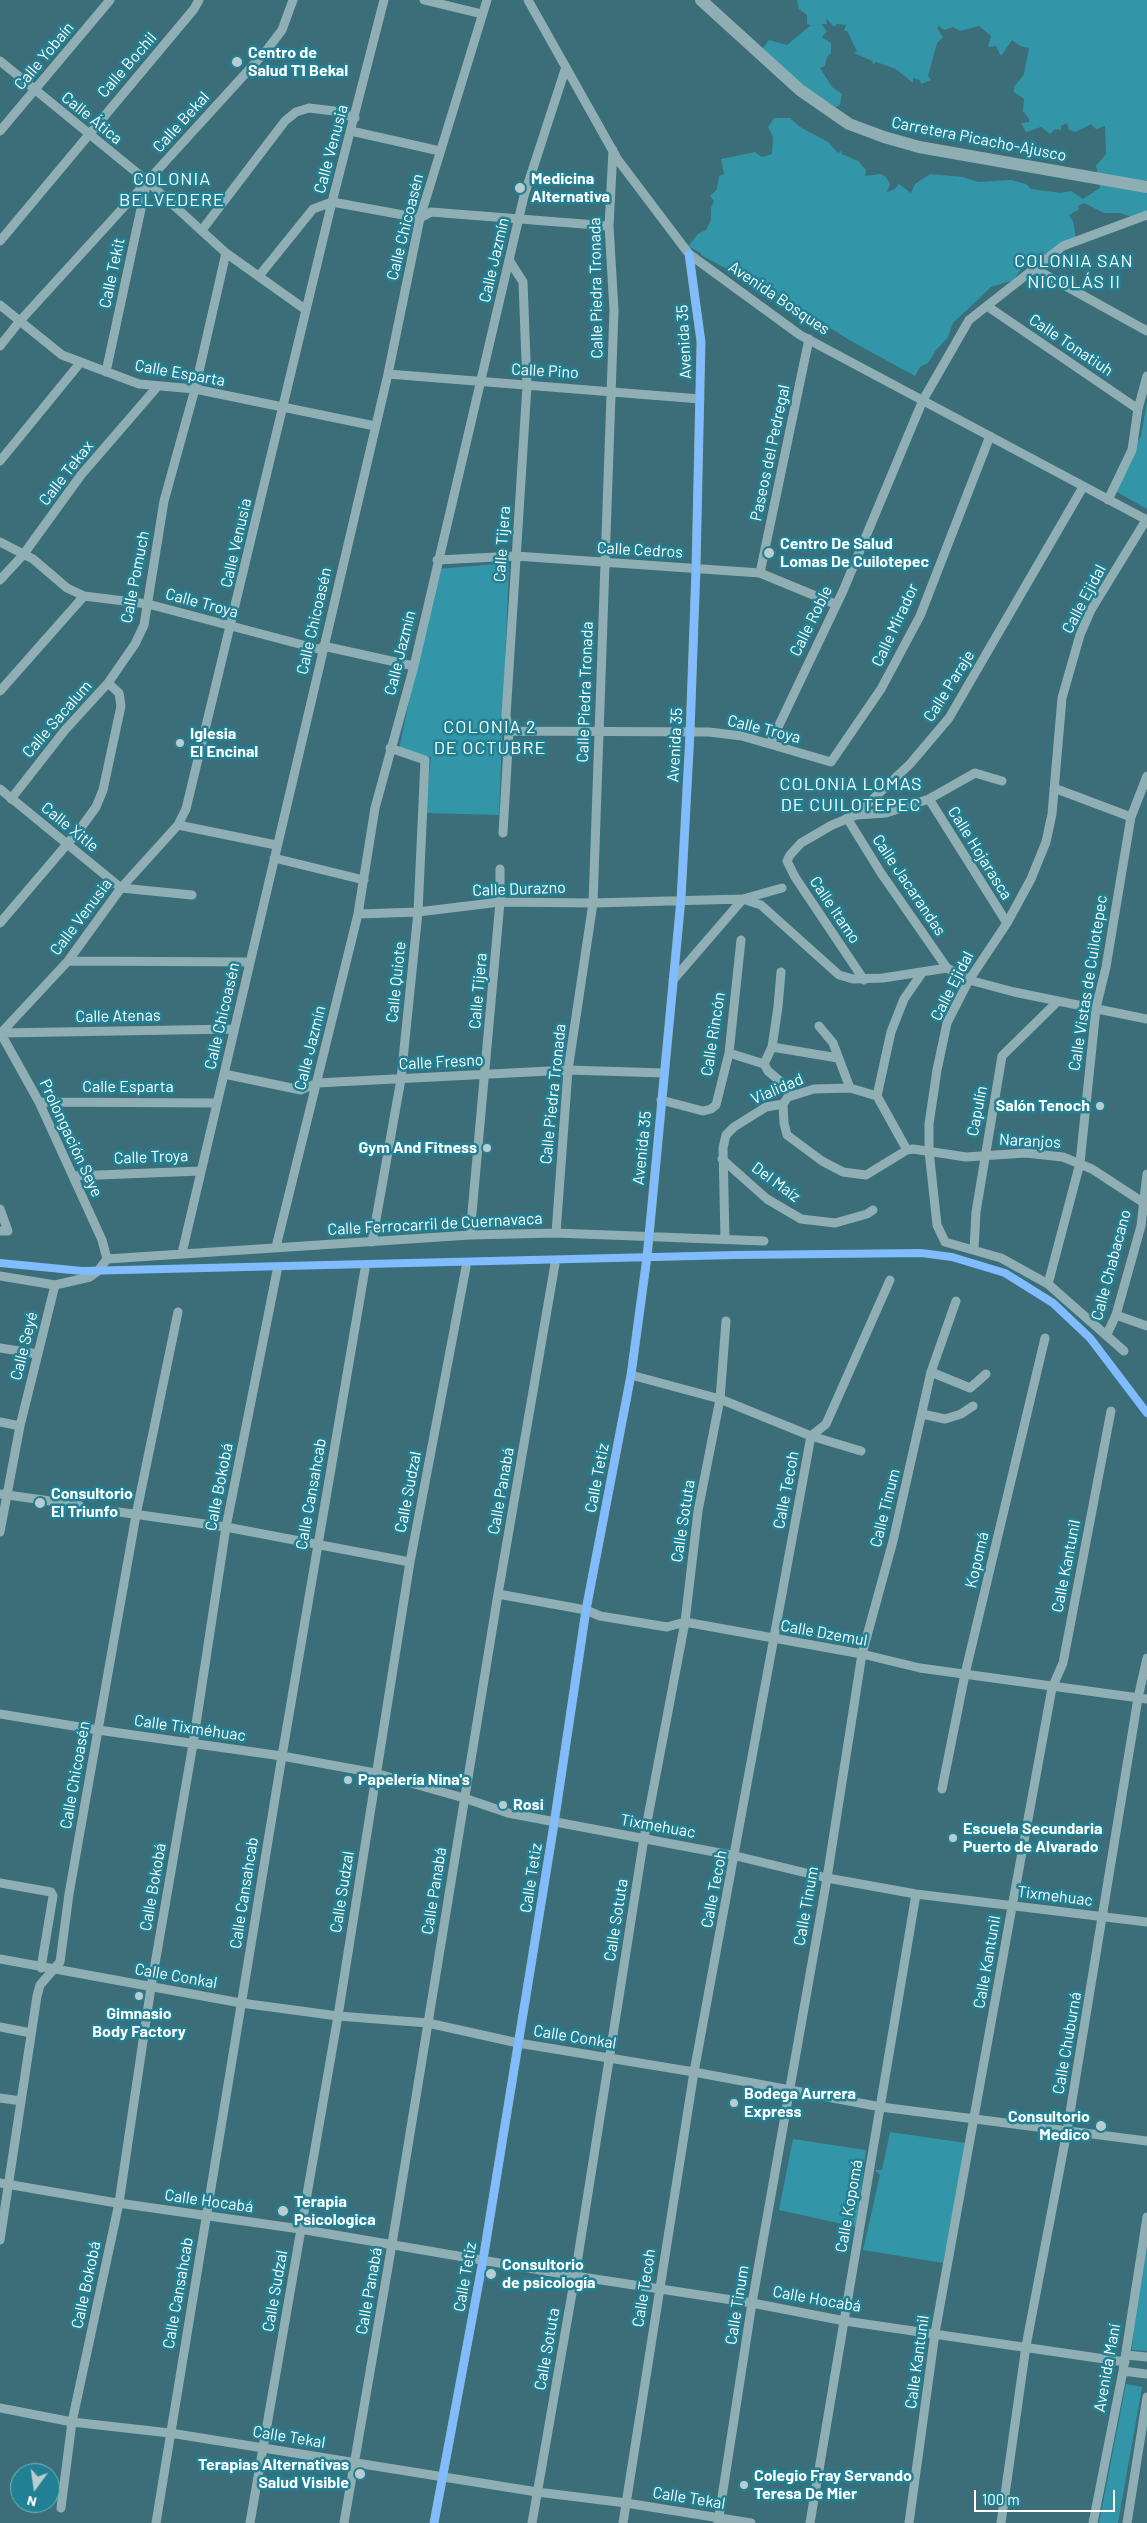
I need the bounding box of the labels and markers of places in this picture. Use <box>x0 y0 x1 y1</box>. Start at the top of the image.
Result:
place label: Centro de Salud T1 Bekal <box>248 43 348 81</box>
marker: Centro de Salud T1 Bekal <box>230 55 244 69</box>
place label: Medicina Alternativa <box>531 169 610 207</box>
marker: Medicina Alternativa <box>513 181 527 195</box>
place label: Centro De Salud Lomas De Cuilotepec <box>780 534 929 572</box>
marker: Centro De Salud Lomas De Cuilotepec <box>762 546 776 560</box>
place label: Iglesia El Encinal <box>190 724 258 762</box>
marker: Iglesia El Encinal <box>174 737 186 749</box>
place label: Salón Tenoch <box>996 1096 1090 1116</box>
marker: Salón Tenoch <box>1094 1100 1106 1112</box>
place label: Gym And Fitness <box>358 1138 477 1158</box>
marker: Gym And Fitness <box>481 1142 493 1154</box>
place label: Consultorio El Triunfo <box>51 1484 133 1522</box>
marker: Consultorio El Triunfo <box>33 1496 47 1510</box>
place label: Papelería Nina's <box>358 1770 470 1790</box>
marker: Papelería Nina's <box>342 1774 354 1786</box>
place label: Rosi <box>513 1795 544 1815</box>
marker: Rosi <box>497 1799 509 1811</box>
place label: Escuela Secundaria Puerto de Alvarado <box>963 1819 1102 1857</box>
marker: Escuela Secundaria Puerto de Alvarado <box>947 1832 959 1844</box>
marker: Gimnasio Body Factory <box>133 1990 145 2002</box>
place label: Gimnasio Body Factory <box>92 2004 186 2042</box>
place label: Bodega Aurrera Express <box>744 2084 856 2122</box>
marker: Bodega Aurrera Express <box>728 2097 740 2109</box>
place label: Consultorio Medico <box>1008 2107 1090 2145</box>
marker: Consultorio Medico <box>1094 2119 1108 2133</box>
place label: Terapia Psicologica <box>294 2192 376 2230</box>
marker: Terapia Psicologica <box>276 2204 290 2218</box>
place label: Consultorio de psicología <box>502 2255 596 2293</box>
marker: Consultorio de psicología <box>484 2267 498 2281</box>
place label: Terapias Alternativas Salud Visible <box>198 2455 349 2493</box>
place label: Colegio Fray Servando Teresa De Mier <box>754 2466 912 2504</box>
marker: Terapias Alternativas Salud Visible <box>353 2467 367 2481</box>
marker: Colegio Fray Servando Teresa De Mier <box>738 2479 750 2491</box>

